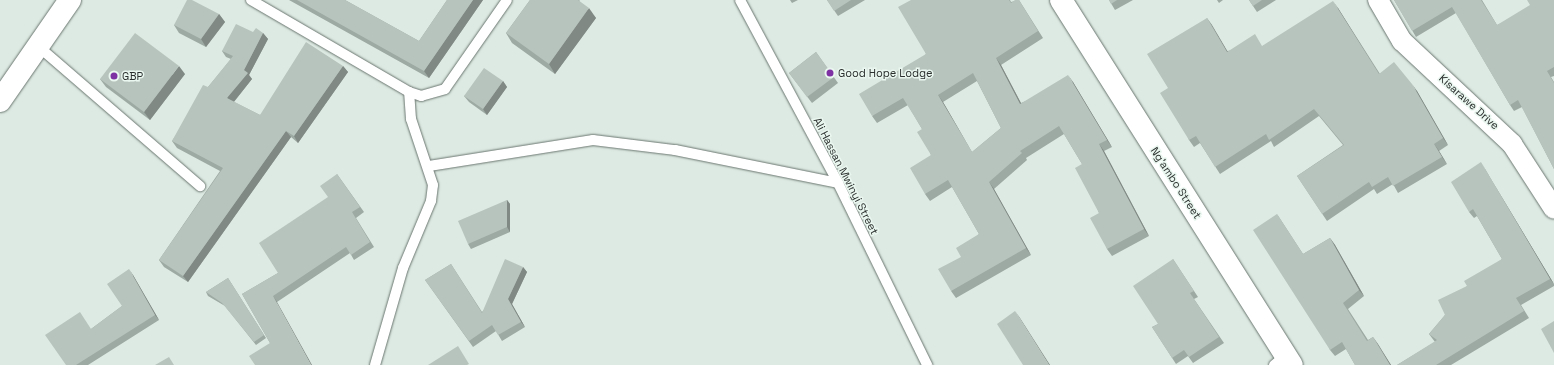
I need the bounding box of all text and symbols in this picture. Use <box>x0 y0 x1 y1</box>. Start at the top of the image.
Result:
place label: Good Hope Lodge <box>838 66 933 80</box>
marker: Good Hope Lodge <box>825 68 835 78</box>
place label: GBP <box>122 69 143 83</box>
marker: GBP <box>109 71 119 81</box>
street label: Kisarawe Drive <box>1436 72 1502 132</box>
street label: Ali Hassan Mwinyi Street <box>811 115 881 237</box>
street label: Ng’ambo Street <box>1148 145 1204 221</box>

